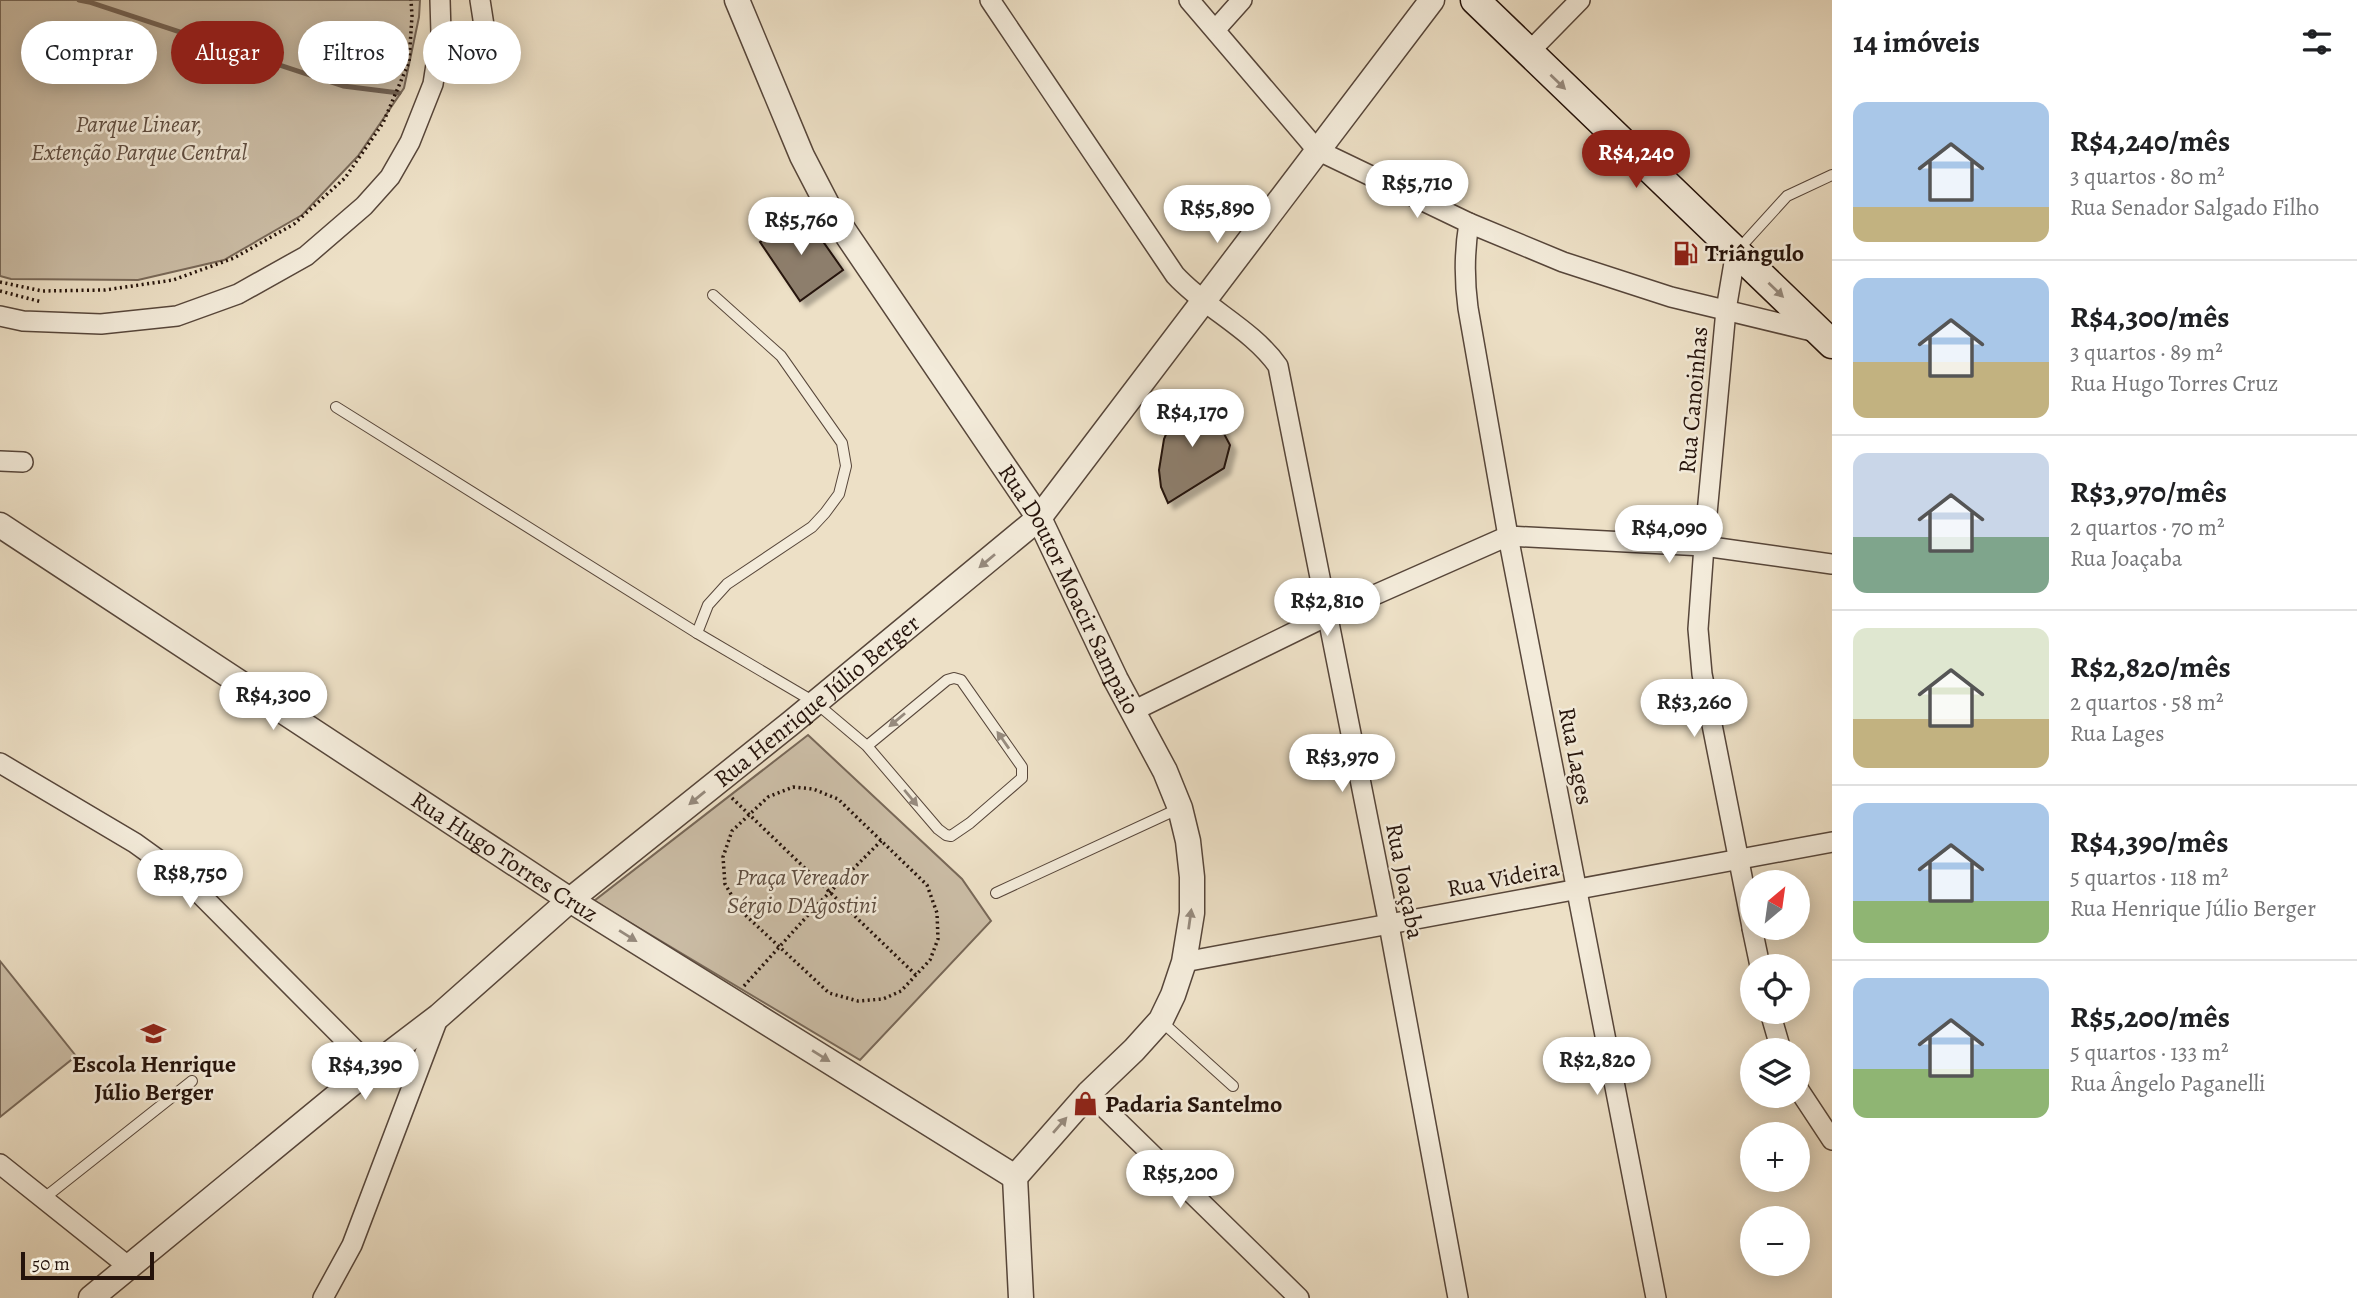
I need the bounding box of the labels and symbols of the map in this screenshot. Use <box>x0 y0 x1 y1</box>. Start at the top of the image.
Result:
one-way arrow <box>1549 74 1566 90</box>
park label: Parque Linear, Extenção Parque Central <box>31 108 247 168</box>
pin: R$4,240 <box>1571 130 1701 190</box>
pin: R$5,710 <box>1352 160 1482 220</box>
pin: R$5,890 <box>1152 186 1282 245</box>
pin: R$5,760 <box>736 198 866 257</box>
place label: Triângulo <box>1705 237 1804 269</box>
fuel station icon: Triângulo <box>1671 239 1699 267</box>
one-way arrow <box>1767 281 1784 297</box>
street label: Rua Canoinhas <box>1671 325 1715 475</box>
pin: R$4,170 <box>1127 390 1257 449</box>
street label: Rua Doutor Moacir Sampaio <box>991 457 1148 720</box>
pin: R$4,090 <box>1604 505 1734 565</box>
one-way arrow <box>978 553 995 568</box>
pin: R$2,810 <box>1262 578 1392 638</box>
street label: Rua Henrique Júlio Berger <box>707 607 926 795</box>
pin: R$4,300 <box>208 672 338 732</box>
pin: R$3,260 <box>1629 680 1759 739</box>
street label: Rua Lages <box>1551 705 1601 807</box>
one-way arrow <box>888 712 906 728</box>
one-way arrow <box>996 731 1010 749</box>
pin: R$3,970 <box>1277 734 1407 794</box>
street label: Rua Hugo Torres Cruz <box>405 784 604 930</box>
one-way arrow <box>903 789 918 806</box>
one-way arrow <box>688 791 706 806</box>
street label: Rua Joaçaba <box>1378 820 1432 942</box>
pin: R$8,750 <box>125 850 255 910</box>
street label: Rua Videira <box>1444 851 1563 905</box>
park label: Praça Vereador Sérgio D'Agostini <box>727 861 877 921</box>
north arrow <box>1740 870 1810 940</box>
one-way arrow <box>1185 908 1196 930</box>
one-way arrow <box>618 930 638 943</box>
school or university icon: Escola Henrique Júlio Berger <box>140 1019 168 1047</box>
pin: R$2,820 <box>1532 1038 1662 1097</box>
pin: R$4,390 <box>300 1042 430 1102</box>
place label: Escola Henrique Júlio Berger <box>72 1048 236 1108</box>
one-way arrow <box>812 1050 831 1063</box>
place label: Padaria Santelmo <box>1105 1088 1282 1120</box>
shop icon: Padaria Santelmo <box>1071 1090 1099 1118</box>
one-way arrow <box>1052 1116 1068 1134</box>
pin: R$5,200 <box>1115 1150 1245 1210</box>
scale bar <box>21 1249 154 1281</box>

